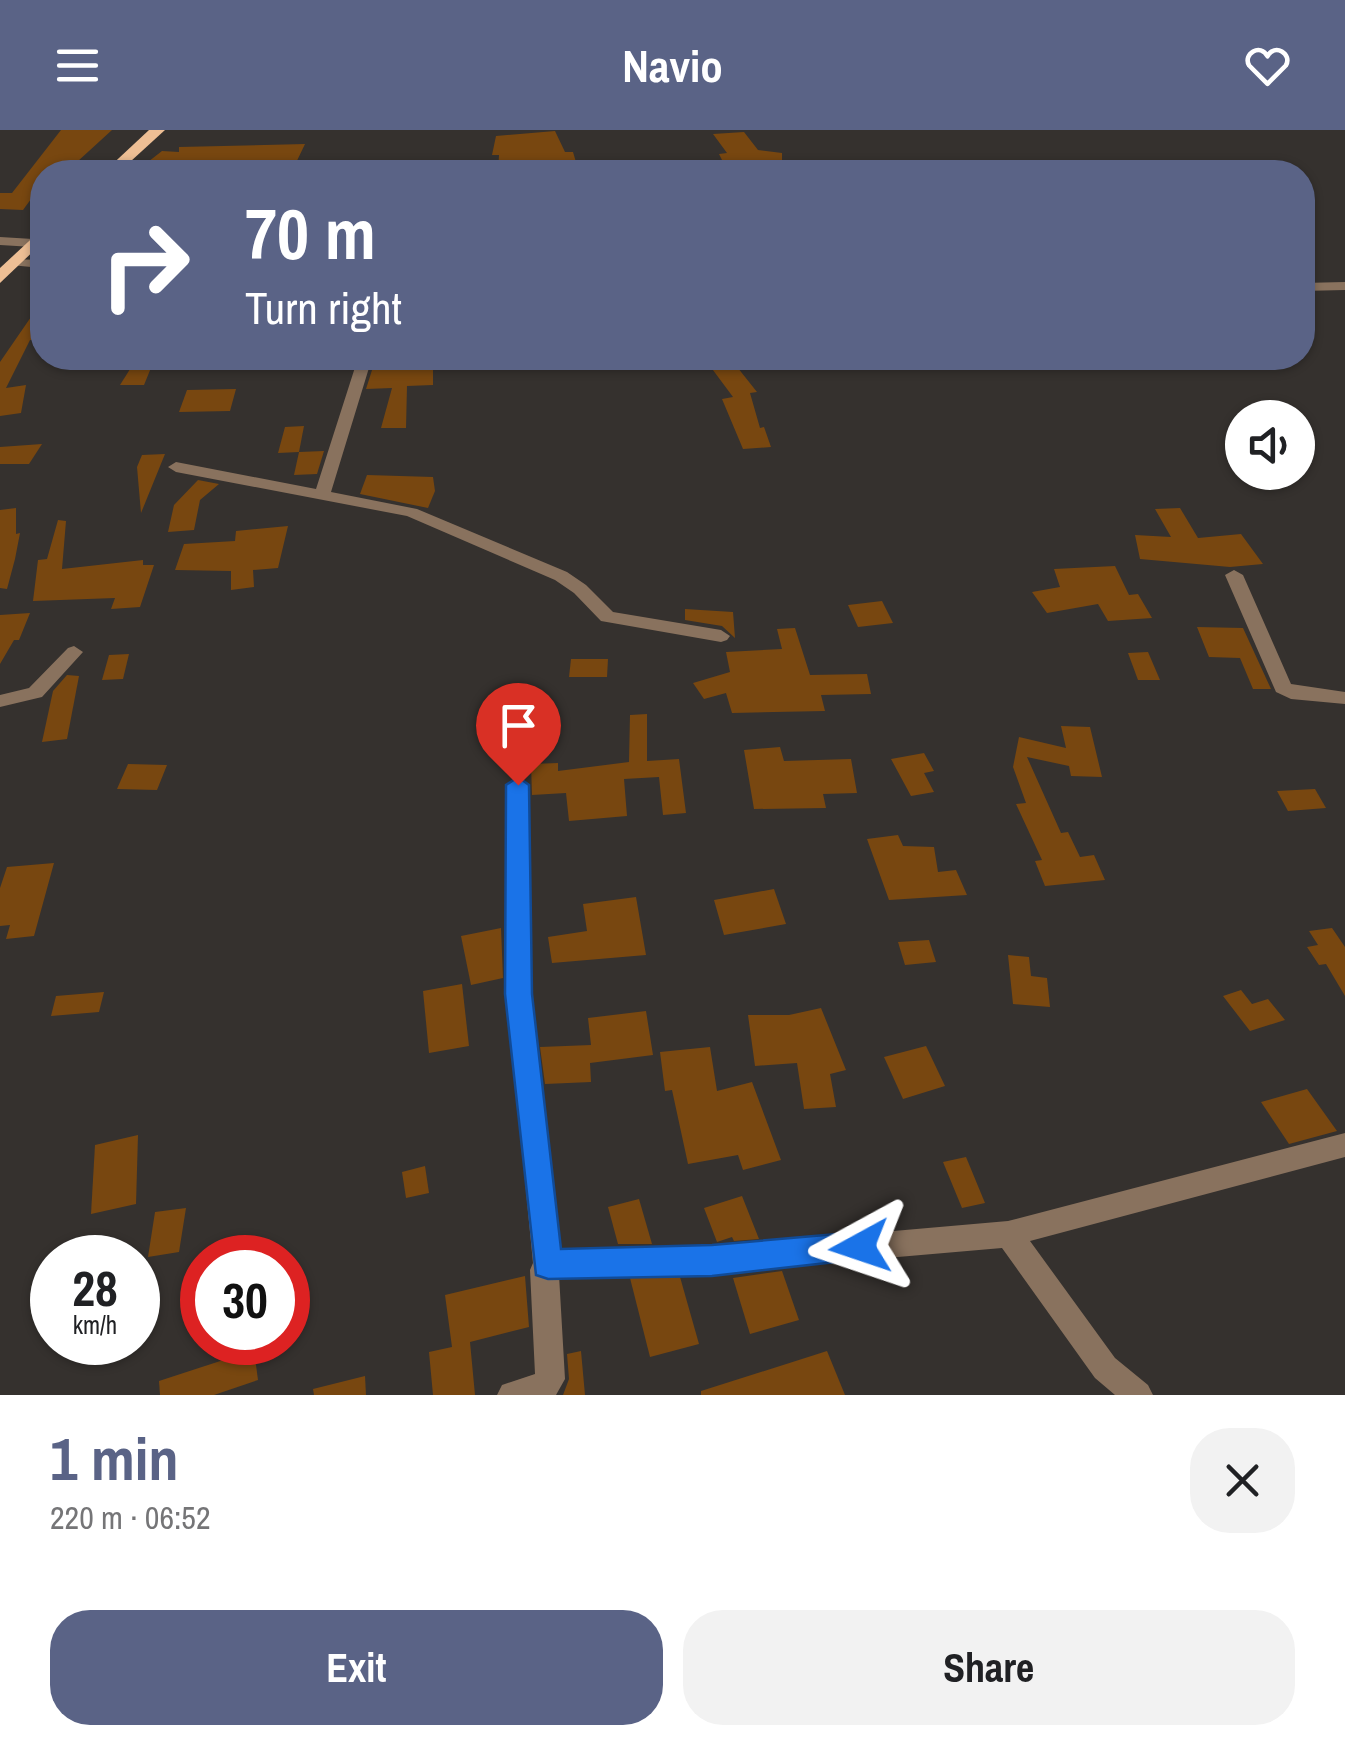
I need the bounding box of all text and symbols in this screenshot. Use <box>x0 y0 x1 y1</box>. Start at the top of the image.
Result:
text: Navio <box>622 35 723 96</box>
icon: menu <box>50 38 105 93</box>
icon: heart <box>1240 38 1295 93</box>
text: 70 m <box>245 187 376 281</box>
icon: right <box>80 200 210 330</box>
text: Turn right <box>245 277 402 338</box>
map controls <box>1225 400 1315 490</box>
button: sound <box>1225 400 1315 490</box>
pin <box>476 683 561 786</box>
icon: arrive <box>491 698 546 753</box>
position arrow <box>808 1195 912 1299</box>
speed limit sign: 30 <box>180 1235 310 1365</box>
text: 28 <box>72 1254 118 1322</box>
text: km/h <box>73 1308 117 1342</box>
text: 1 min <box>50 1418 179 1499</box>
button: close <box>1190 1428 1295 1533</box>
text: 220 m · 06:52 <box>50 1496 210 1539</box>
button: Exit <box>50 1610 663 1725</box>
button: Share <box>683 1610 1295 1725</box>

